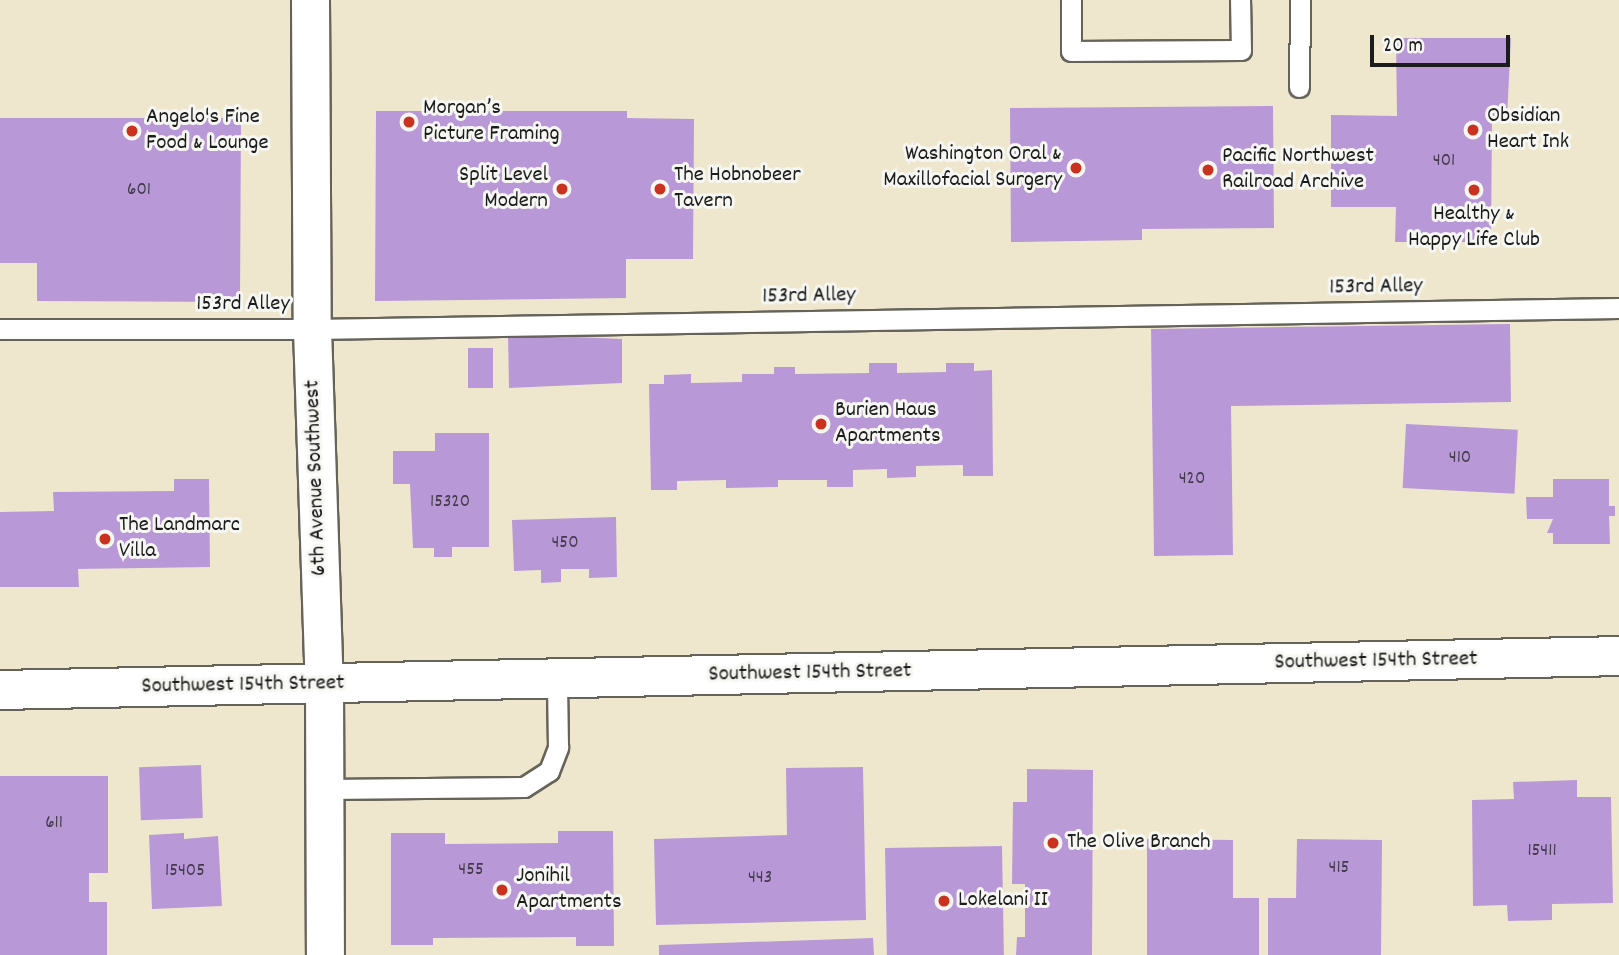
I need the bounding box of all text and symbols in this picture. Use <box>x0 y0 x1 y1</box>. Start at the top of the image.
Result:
scale bar <box>1374 21 1514 65</box>
text: 20 m <box>1383 32 1423 62</box>
place label: Morgan’s Picture Framing <box>423 95 560 149</box>
place label: Obsidian Heart Ink <box>1487 103 1569 157</box>
place label: Angelo's Fine Food & Lounge <box>146 104 269 158</box>
marker: Morgan’s Picture Framing <box>401 114 417 130</box>
marker: Obsidian Heart Ink <box>1465 122 1481 138</box>
marker: Angelo's Fine Food & Lounge <box>124 123 140 139</box>
place label: Washington Oral & Maxillofacial Surgery <box>883 141 1062 195</box>
place label: Pacific Northwest Railroad Archive <box>1222 143 1374 197</box>
house number: 401 <box>1433 151 1455 173</box>
marker: Washington Oral & Maxillofacial Surgery <box>1068 160 1084 176</box>
place label: Split Level Modern <box>459 162 548 216</box>
place label: The Hobnobeer Tavern <box>674 162 801 216</box>
marker: Pacific Northwest Railroad Archive <box>1200 162 1216 178</box>
house number: 601 <box>127 180 151 202</box>
marker: Split Level Modern <box>554 181 570 197</box>
marker: The Hobnobeer Tavern <box>652 181 668 197</box>
marker: Healthy & Happy Life Club <box>1466 182 1482 198</box>
place label: Healthy & Happy Life Club <box>1408 201 1540 255</box>
street label: 153rd Alley <box>1329 273 1423 303</box>
street label: 153rd Alley <box>762 282 856 312</box>
street label: 153rd Alley <box>196 291 290 319</box>
street label: 6th Avenue Southwest <box>300 379 334 577</box>
place label: Burien Haus Apartments <box>835 397 941 451</box>
marker: Burien Haus Apartments <box>813 416 829 432</box>
house number: 410 <box>1449 448 1471 470</box>
house number: 420 <box>1179 469 1205 491</box>
house number: 15320 <box>430 492 470 514</box>
place label: The Landmarc Villa <box>119 512 240 566</box>
marker: The Landmarc Villa <box>97 531 113 547</box>
house number: 450 <box>551 533 579 555</box>
street label: Southwest 154th Street <box>1274 646 1478 678</box>
street label: Southwest 154th Street <box>708 658 912 690</box>
street label: Southwest 154th Street <box>141 670 345 702</box>
house number: 611 <box>45 813 63 835</box>
place label: The Olive Branch <box>1067 829 1211 857</box>
marker: The Olive Branch <box>1045 835 1061 851</box>
house number: 15411 <box>1527 841 1557 863</box>
house number: 415 <box>1329 858 1349 880</box>
house number: 455 <box>458 860 484 882</box>
house number: 15405 <box>165 861 205 883</box>
place label: Jonihil Apartments <box>516 863 622 917</box>
house number: 443 <box>748 868 772 890</box>
marker: Jonihil Apartments <box>494 882 510 898</box>
place label: Lokelani II <box>958 887 1048 915</box>
marker: Lokelani II <box>936 893 952 909</box>

